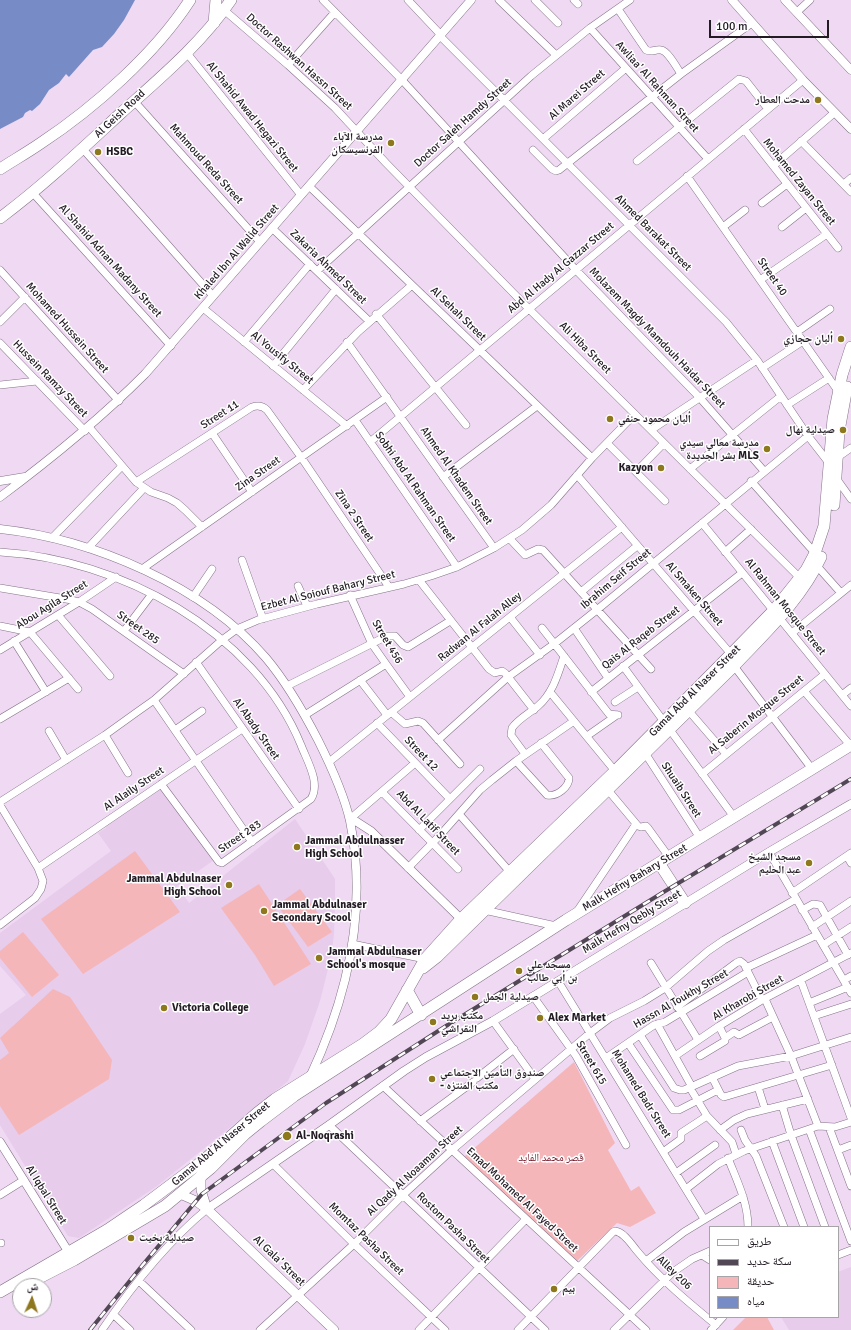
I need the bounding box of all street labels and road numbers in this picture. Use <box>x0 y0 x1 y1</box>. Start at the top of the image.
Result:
street label: Doctor Rashwan Hassn Street <box>243 11 355 113</box>
street label: Awliaa' Al Rahman Street <box>613 39 701 135</box>
street label: Al Shahid Awad Hegazi Street <box>203 59 301 175</box>
street label: Al Marei Street <box>546 67 608 123</box>
street label: Doctor Saleh Hamdy Street <box>412 76 514 170</box>
street label: Al Geish Road <box>92 87 148 141</box>
street label: Mahmoud Reda Street <box>166 121 246 207</box>
street label: Mohamed Zayan Street <box>760 136 838 228</box>
street label: Ahmed Barakat Street <box>612 192 694 274</box>
street label: Al Shahid Adnan Madany Street <box>56 202 164 320</box>
street label: Khaled Ibn Al Walid Street <box>192 202 282 302</box>
street label: Abd Al Hady Al Gazzar Street <box>505 220 617 316</box>
street label: Zakaria Ahmed Street <box>287 227 369 307</box>
street label: Street 40 <box>754 256 790 298</box>
street label: Molazem Magdy Mamdouh Haidar Street <box>586 265 728 411</box>
street label: Mohamed Hussein Street <box>23 280 111 376</box>
street label: Al Sehah Street <box>427 284 489 344</box>
street label: Ali Hiba Street <box>556 319 614 377</box>
street label: Al Yousify Street <box>248 329 316 387</box>
street label: Hussein Ramzy Street <box>10 338 90 420</box>
street label: Street 11 <box>198 398 242 432</box>
street label: Ahmed Al Khadem Street <box>417 424 495 528</box>
street label: Sobhi Abd Al Rahman Street <box>372 429 458 545</box>
street label: Zina Street <box>233 454 283 494</box>
street label: Zina 2 Street <box>332 487 376 545</box>
street label: Ibrahim Seif Street <box>578 546 654 612</box>
street label: Al Rahman Mosque Street <box>742 556 828 658</box>
street label: Al Smaken Street <box>663 559 725 629</box>
street label: Ezbet Al Soiouf Bahary Street <box>259 568 397 614</box>
street label: Abou Agila Street <box>14 578 90 632</box>
street label: Radwan Al Falah Alley <box>436 589 524 665</box>
street label: Qais Al Raqeb Street <box>599 603 683 673</box>
street label: Street 285 <box>114 609 162 647</box>
street label: Street 456 <box>369 618 405 666</box>
street label: Gamal Abd Al Naser Street <box>646 642 744 740</box>
street label: Al Saberin Mosque Street <box>706 673 806 757</box>
street label: Al Abady Street <box>230 696 282 762</box>
street label: Street 12 <box>401 734 441 774</box>
street label: Shuaib Street <box>658 760 704 820</box>
street label: Al Alaily Street <box>101 764 167 814</box>
street label: Abd Al Latif Street <box>393 788 463 858</box>
street label: Street 283 <box>216 818 264 856</box>
street label: Malk Hefny Bahary Street <box>580 841 690 915</box>
street label: Malk Hefny Qebly Street <box>580 887 684 957</box>
street label: Hassn Al Toukhy Street <box>631 967 731 1031</box>
street label: Al Kharobi Street <box>710 972 786 1024</box>
street label: Street 615 <box>573 1039 609 1087</box>
street label: Mohamed Badr Street <box>608 1047 674 1141</box>
street label: Gamal Abd Al Naser Street <box>169 1099 273 1189</box>
street label: Al Qady Al Noaaman Street <box>364 1123 466 1219</box>
street label: Emad Mohamed Al Fayed Street <box>463 1145 581 1255</box>
street label: Al Iqbal Street <box>23 1163 69 1227</box>
street label: Rostom Pasha Street <box>414 1190 492 1266</box>
street label: Momtaz Pasha Street <box>326 1200 406 1278</box>
street label: Al Gala' Street <box>250 1233 308 1289</box>
street label: Alley 206 <box>654 1253 694 1293</box>

